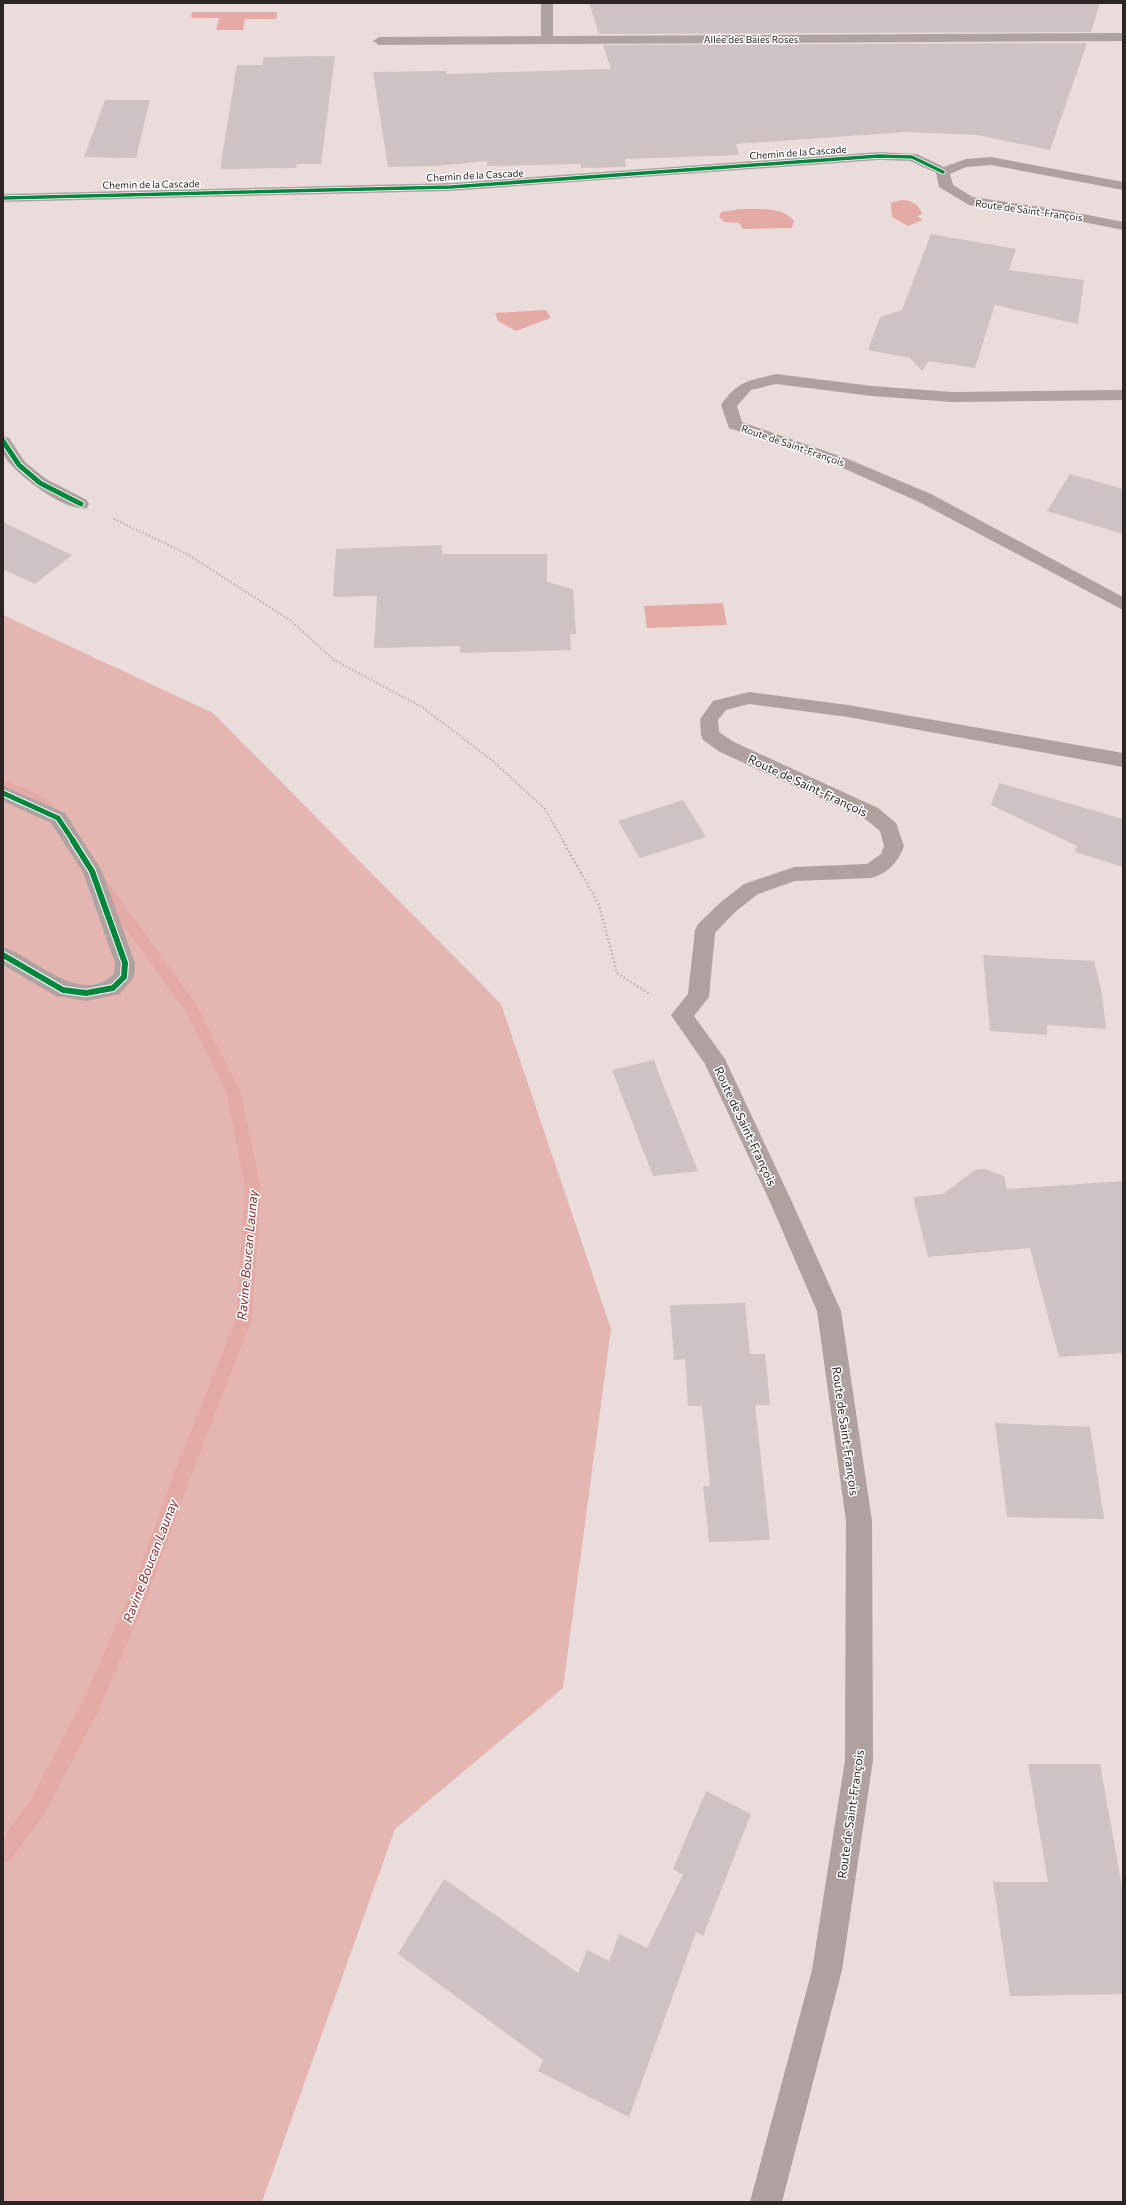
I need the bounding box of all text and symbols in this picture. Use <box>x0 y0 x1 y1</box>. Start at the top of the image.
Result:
street label: Allée des Baies Roses <box>704 33 799 45</box>
street label: Chemin de la Cascade <box>749 143 847 161</box>
street label: Chemin de la Cascade <box>426 166 524 184</box>
street label: Chemin de la Cascade <box>102 177 200 191</box>
street label: Route de Saint-François <box>975 197 1084 224</box>
street label: Route de Saint-François <box>740 422 847 468</box>
street label: Route de Saint-François <box>746 751 870 819</box>
street label: Route de Saint-François <box>712 1064 780 1188</box>
water label: Ravine Boucan Launay <box>233 1188 261 1321</box>
street label: Route de Saint-François <box>830 1366 862 1496</box>
water label: Ravine Boucan Launay <box>119 1496 181 1625</box>
street label: Route de Saint-François <box>834 1749 866 1879</box>

